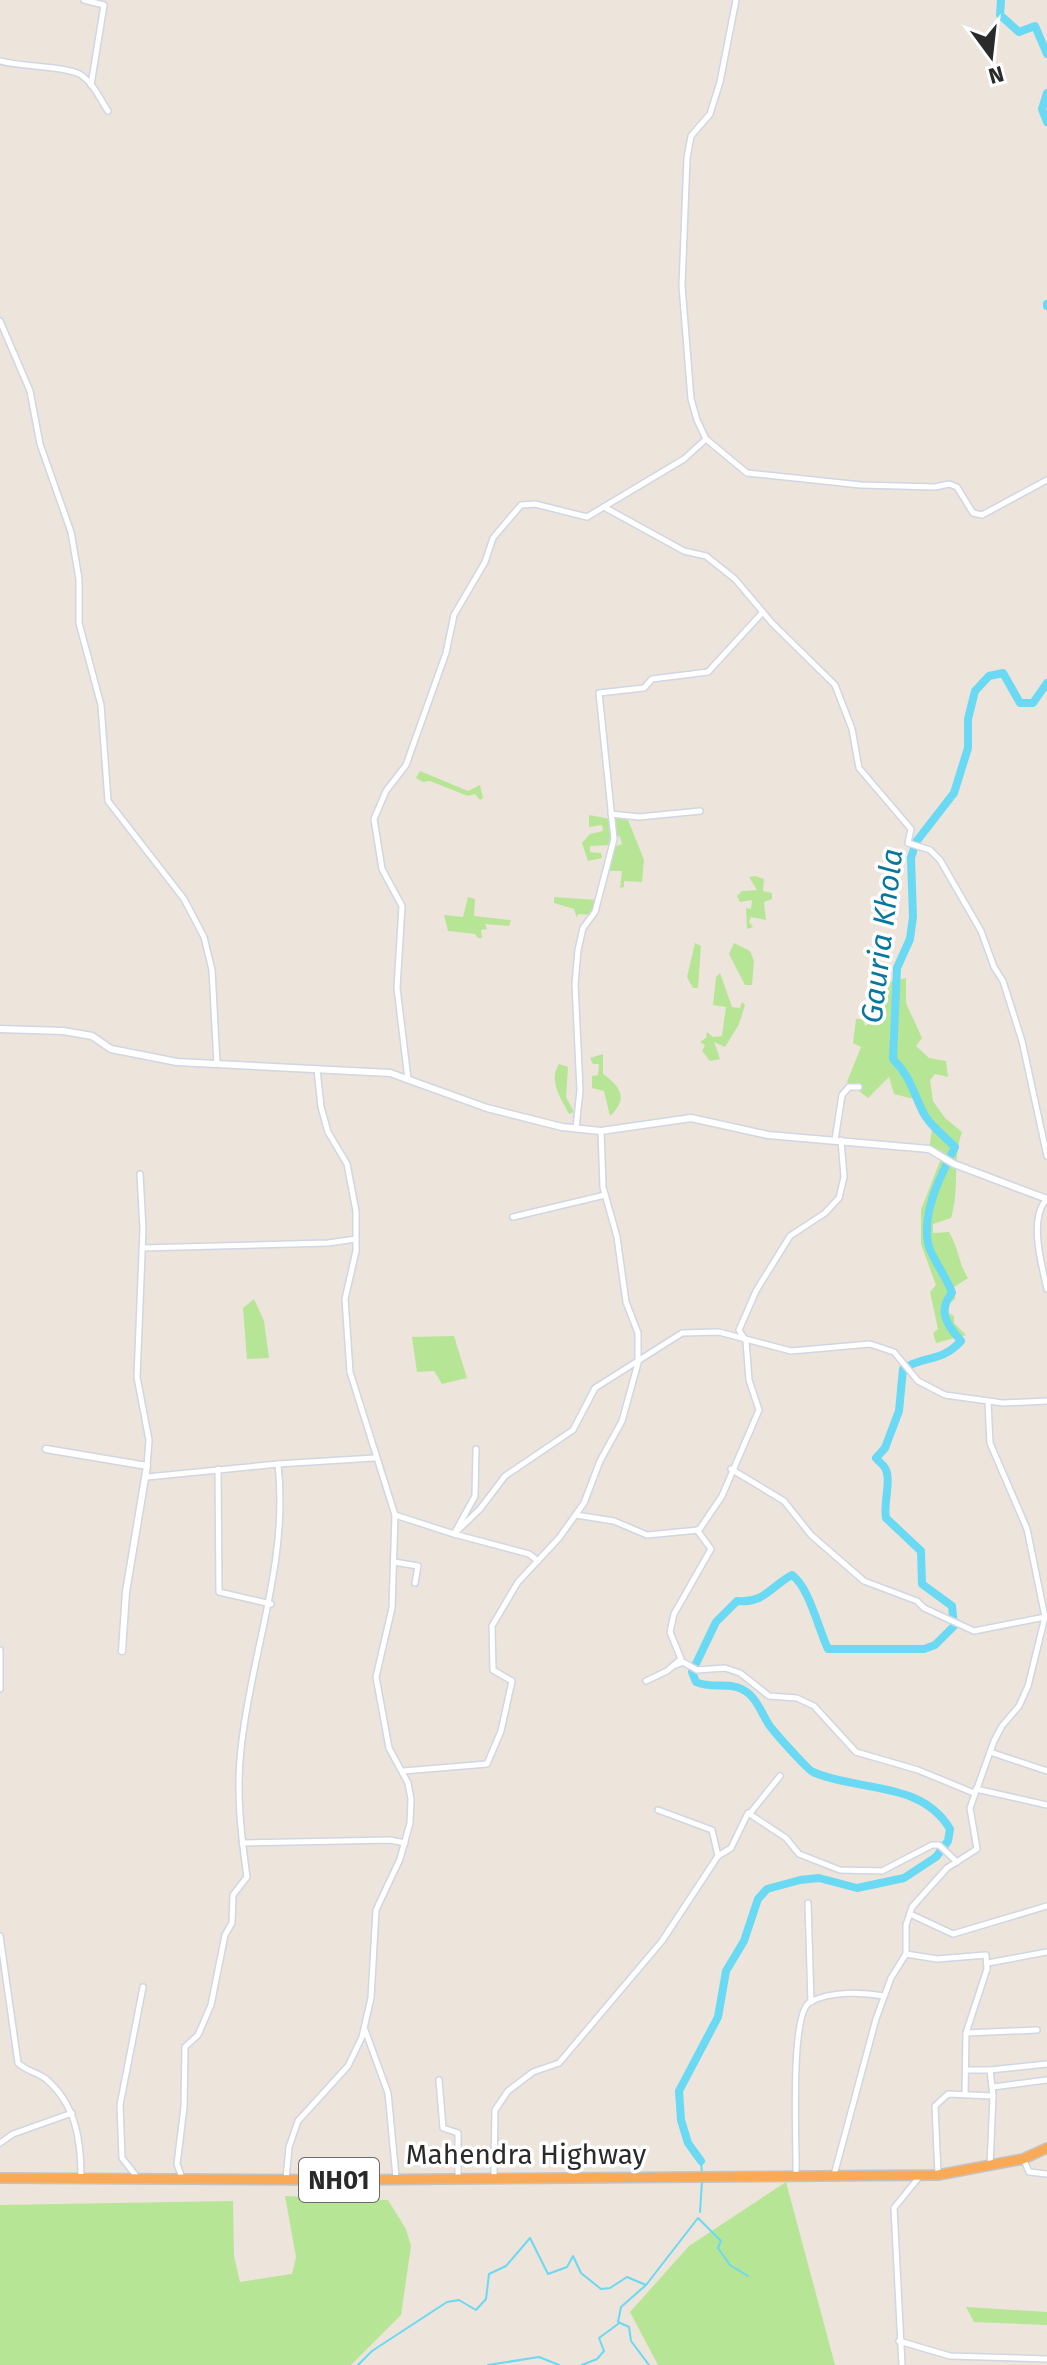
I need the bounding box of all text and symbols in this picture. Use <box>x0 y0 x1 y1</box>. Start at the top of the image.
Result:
north arrow <box>951 16 1031 96</box>
text: N <box>986 60 1007 90</box>
water label: Gauria Khola <box>853 847 911 1025</box>
street label: Mahendra Highway <box>406 2138 646 2171</box>
road number: NH01 <box>299 2158 379 2202</box>

